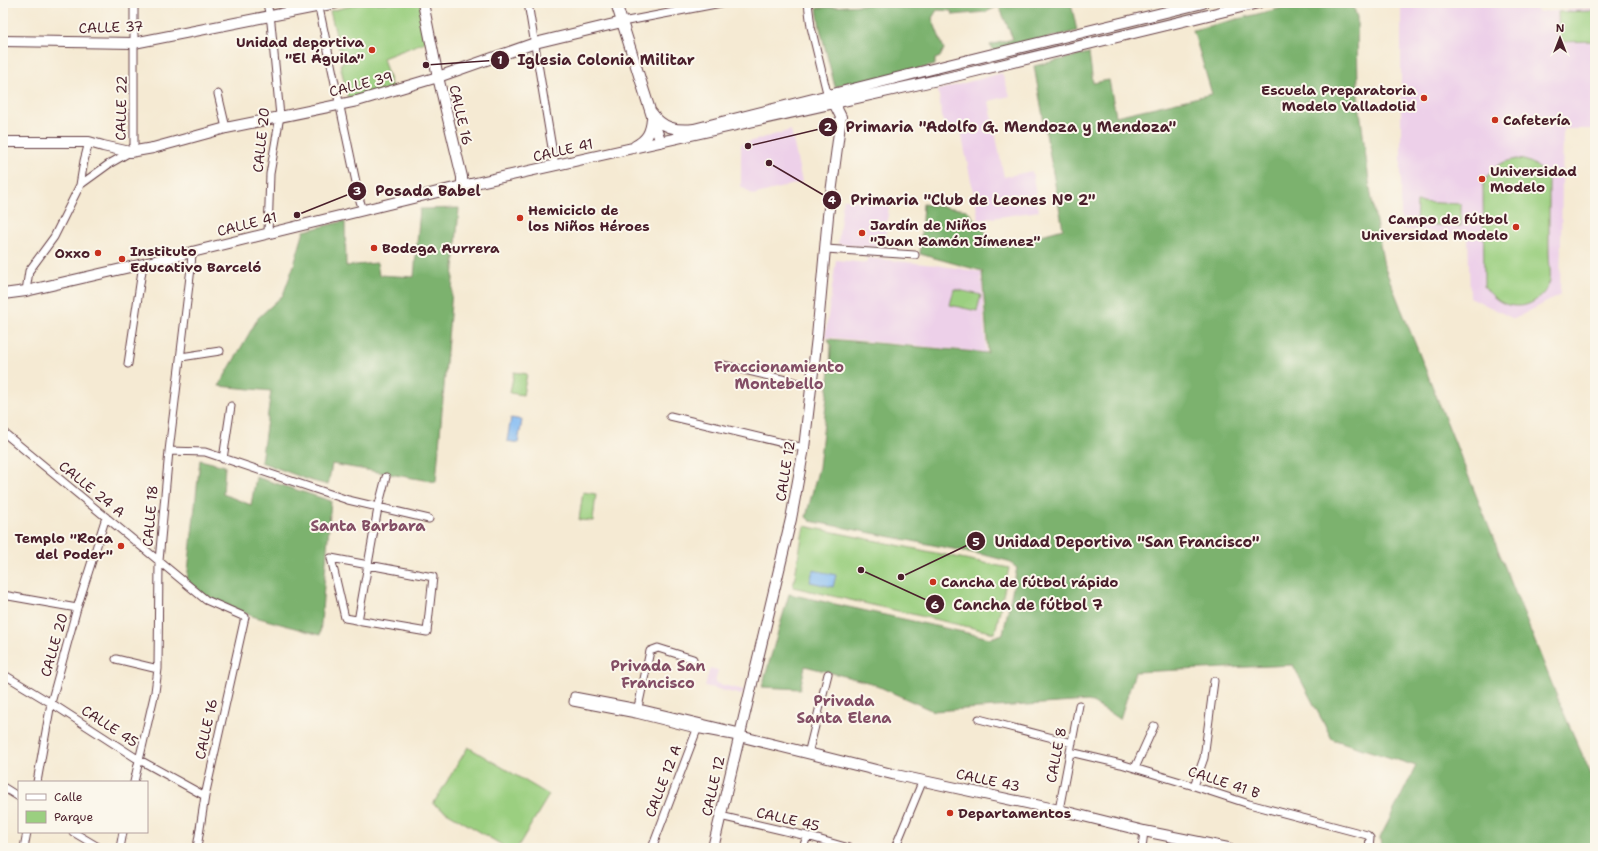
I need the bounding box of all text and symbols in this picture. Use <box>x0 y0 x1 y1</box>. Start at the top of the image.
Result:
street label: CALLE 37 <box>78 17 144 37</box>
north arrow <box>1540 18 1580 58</box>
text: N <box>1556 21 1565 36</box>
place label: Unidad deportiva "El Águila" <box>236 33 364 67</box>
marker: Unidad deportiva "El Águila" <box>367 45 377 55</box>
callout: Iglesia Colonia Militar <box>490 46 703 73</box>
text: Iglesia Colonia Militar <box>517 50 695 70</box>
text: 1 <box>497 52 503 68</box>
street label: CALLE 39 <box>327 67 395 101</box>
street label: CALLE 22 <box>111 75 131 141</box>
place label: Escuela Preparatoria Modelo Valladolid <box>1261 81 1416 115</box>
street label: CALLE 16 <box>445 83 477 147</box>
marker: Escuela Preparatoria Modelo Valladolid <box>1419 93 1429 103</box>
street label: CALLE 20 <box>249 106 273 174</box>
place label: Cafetería <box>1503 111 1571 129</box>
callout: Primaria "Adolfo G. Mendoza y Mendoza" <box>818 114 1185 141</box>
marker: Cafetería <box>1490 115 1500 125</box>
text: Primaria "Adolfo G. Mendoza y Mendoza" <box>846 117 1177 137</box>
text: 2 <box>824 119 833 135</box>
street label: CALLE 41 <box>531 134 595 166</box>
place label: Universidad Modelo <box>1490 162 1577 196</box>
marker: Universidad Modelo <box>1477 174 1487 184</box>
callout: Posada Babel <box>347 177 489 204</box>
text: Posada Babel <box>375 181 481 201</box>
text: 3 <box>353 183 361 199</box>
callout: Primaria "Club de Leones N° 2" <box>822 186 1104 213</box>
text: Primaria "Club de Leones N° 2" <box>850 190 1096 210</box>
text: 4 <box>828 192 837 208</box>
place label: Hemiciclo de los Niños Héroes <box>528 201 650 235</box>
street label: CALLE 41 <box>215 208 279 240</box>
place label: Campo de fútbol Universidad Modelo <box>1361 210 1508 244</box>
marker: Hemiciclo de los Niños Héroes <box>515 213 525 223</box>
place label: Jardín de Niños "Juan Ramón Jímenez" <box>870 216 1041 250</box>
marker: Campo de fútbol Universidad Modelo <box>1511 222 1521 232</box>
marker: Jardín de Niños "Juan Ramón Jímenez" <box>857 228 867 238</box>
place label: Bodega Aurrera <box>382 239 500 257</box>
place label: Instituto Educativo Barceló <box>130 242 261 276</box>
marker: Bodega Aurrera <box>369 243 379 253</box>
place label: Oxxo <box>54 244 90 262</box>
marker: Oxxo <box>93 248 103 258</box>
marker: Instituto Educativo Barceló <box>117 254 127 264</box>
district label: Fraccionamiento Montebello <box>714 357 844 394</box>
street label: CALLE 12 <box>771 439 799 503</box>
street label: CALLE 24 A <box>55 457 129 521</box>
street label: CALLE 18 <box>138 484 162 548</box>
district label: Santa Barbara <box>310 516 426 536</box>
callout: Unidad Deportiva "San Francisco" <box>966 528 1267 555</box>
place label: Templo "Roca del Poder" <box>15 529 113 563</box>
text: Unidad Deportiva "San Francisco" <box>995 532 1260 552</box>
text: 5 <box>972 534 980 550</box>
marker: Templo "Roca del Poder" <box>116 541 126 551</box>
place label: Cancha de fútbol rápido <box>941 573 1118 591</box>
marker: Cancha de fútbol rápido <box>928 577 938 587</box>
callout: Cancha de fútbol 7 <box>925 591 1111 618</box>
text: Cancha de fútbol 7 <box>953 595 1103 615</box>
text: 6 <box>931 597 939 613</box>
street label: CALLE 20 <box>36 611 72 679</box>
district label: Privada San Francisco <box>610 656 706 693</box>
district label: Privada Santa Elena <box>796 691 892 728</box>
street label: CALLE 16 <box>191 697 221 761</box>
street label: CALLE 45 <box>78 701 142 751</box>
street label: CALLE 8 <box>1042 726 1070 784</box>
street label: CALLE 12 A <box>641 742 685 820</box>
street label: CALLE 12 <box>697 754 729 818</box>
street label: CALLE 41 B <box>1186 762 1262 802</box>
street label: CALLE 43 <box>954 764 1022 796</box>
legend <box>18 781 148 833</box>
text: Calle <box>54 789 83 805</box>
street label: CALLE 45 <box>755 803 821 835</box>
place label: Departamentos <box>958 804 1071 822</box>
marker: Departamentos <box>945 808 955 818</box>
text: Parque <box>54 809 93 825</box>

